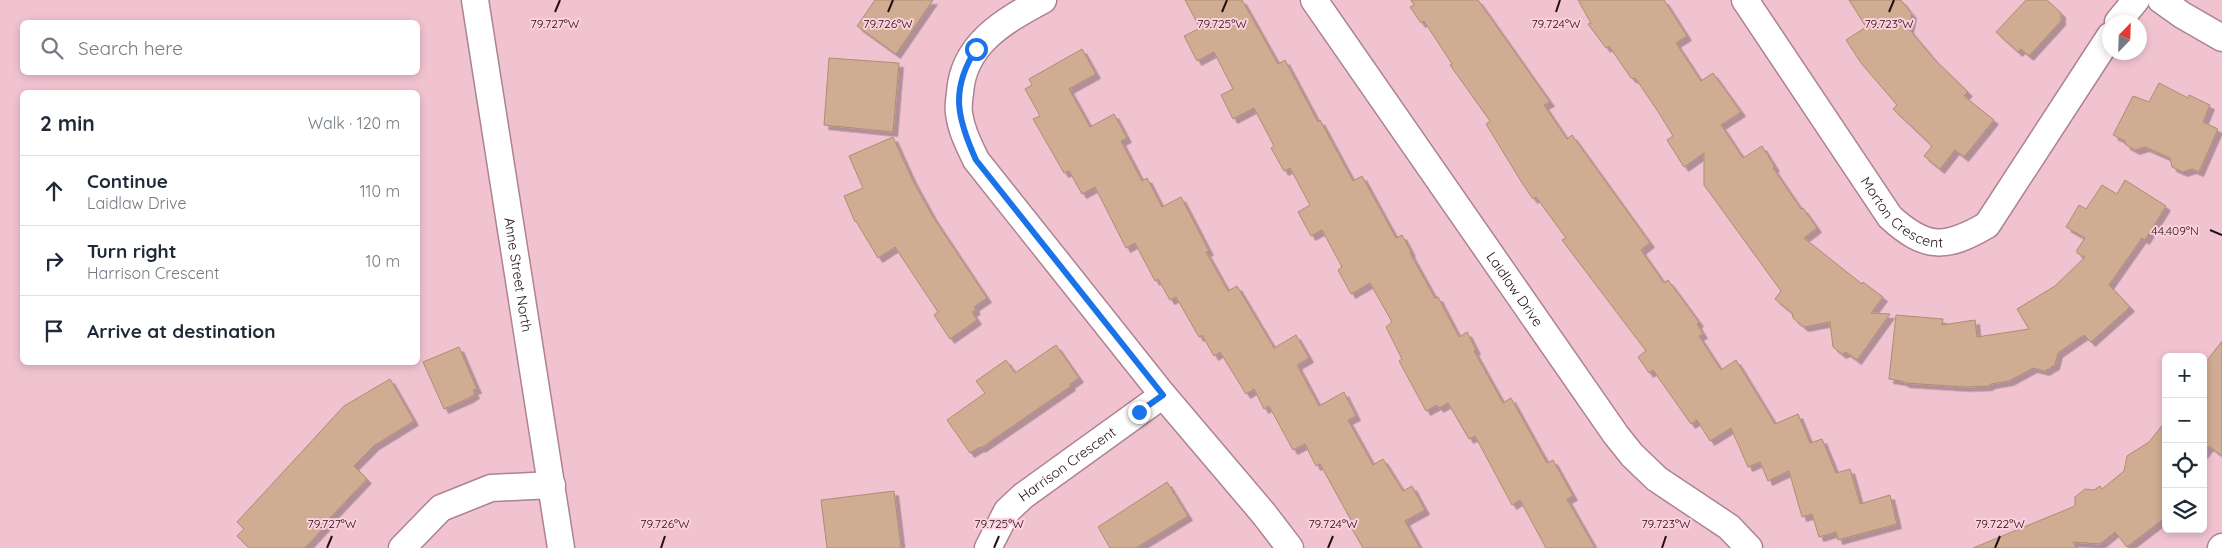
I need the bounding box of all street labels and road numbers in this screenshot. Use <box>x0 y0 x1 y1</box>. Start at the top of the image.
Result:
street label: Morton Crescent <box>1857 173 1944 252</box>
street label: Anne Street North <box>500 216 536 333</box>
street label: Laidlaw Drive <box>1482 248 1547 330</box>
street label: Harrison Crescent <box>1015 423 1120 505</box>

